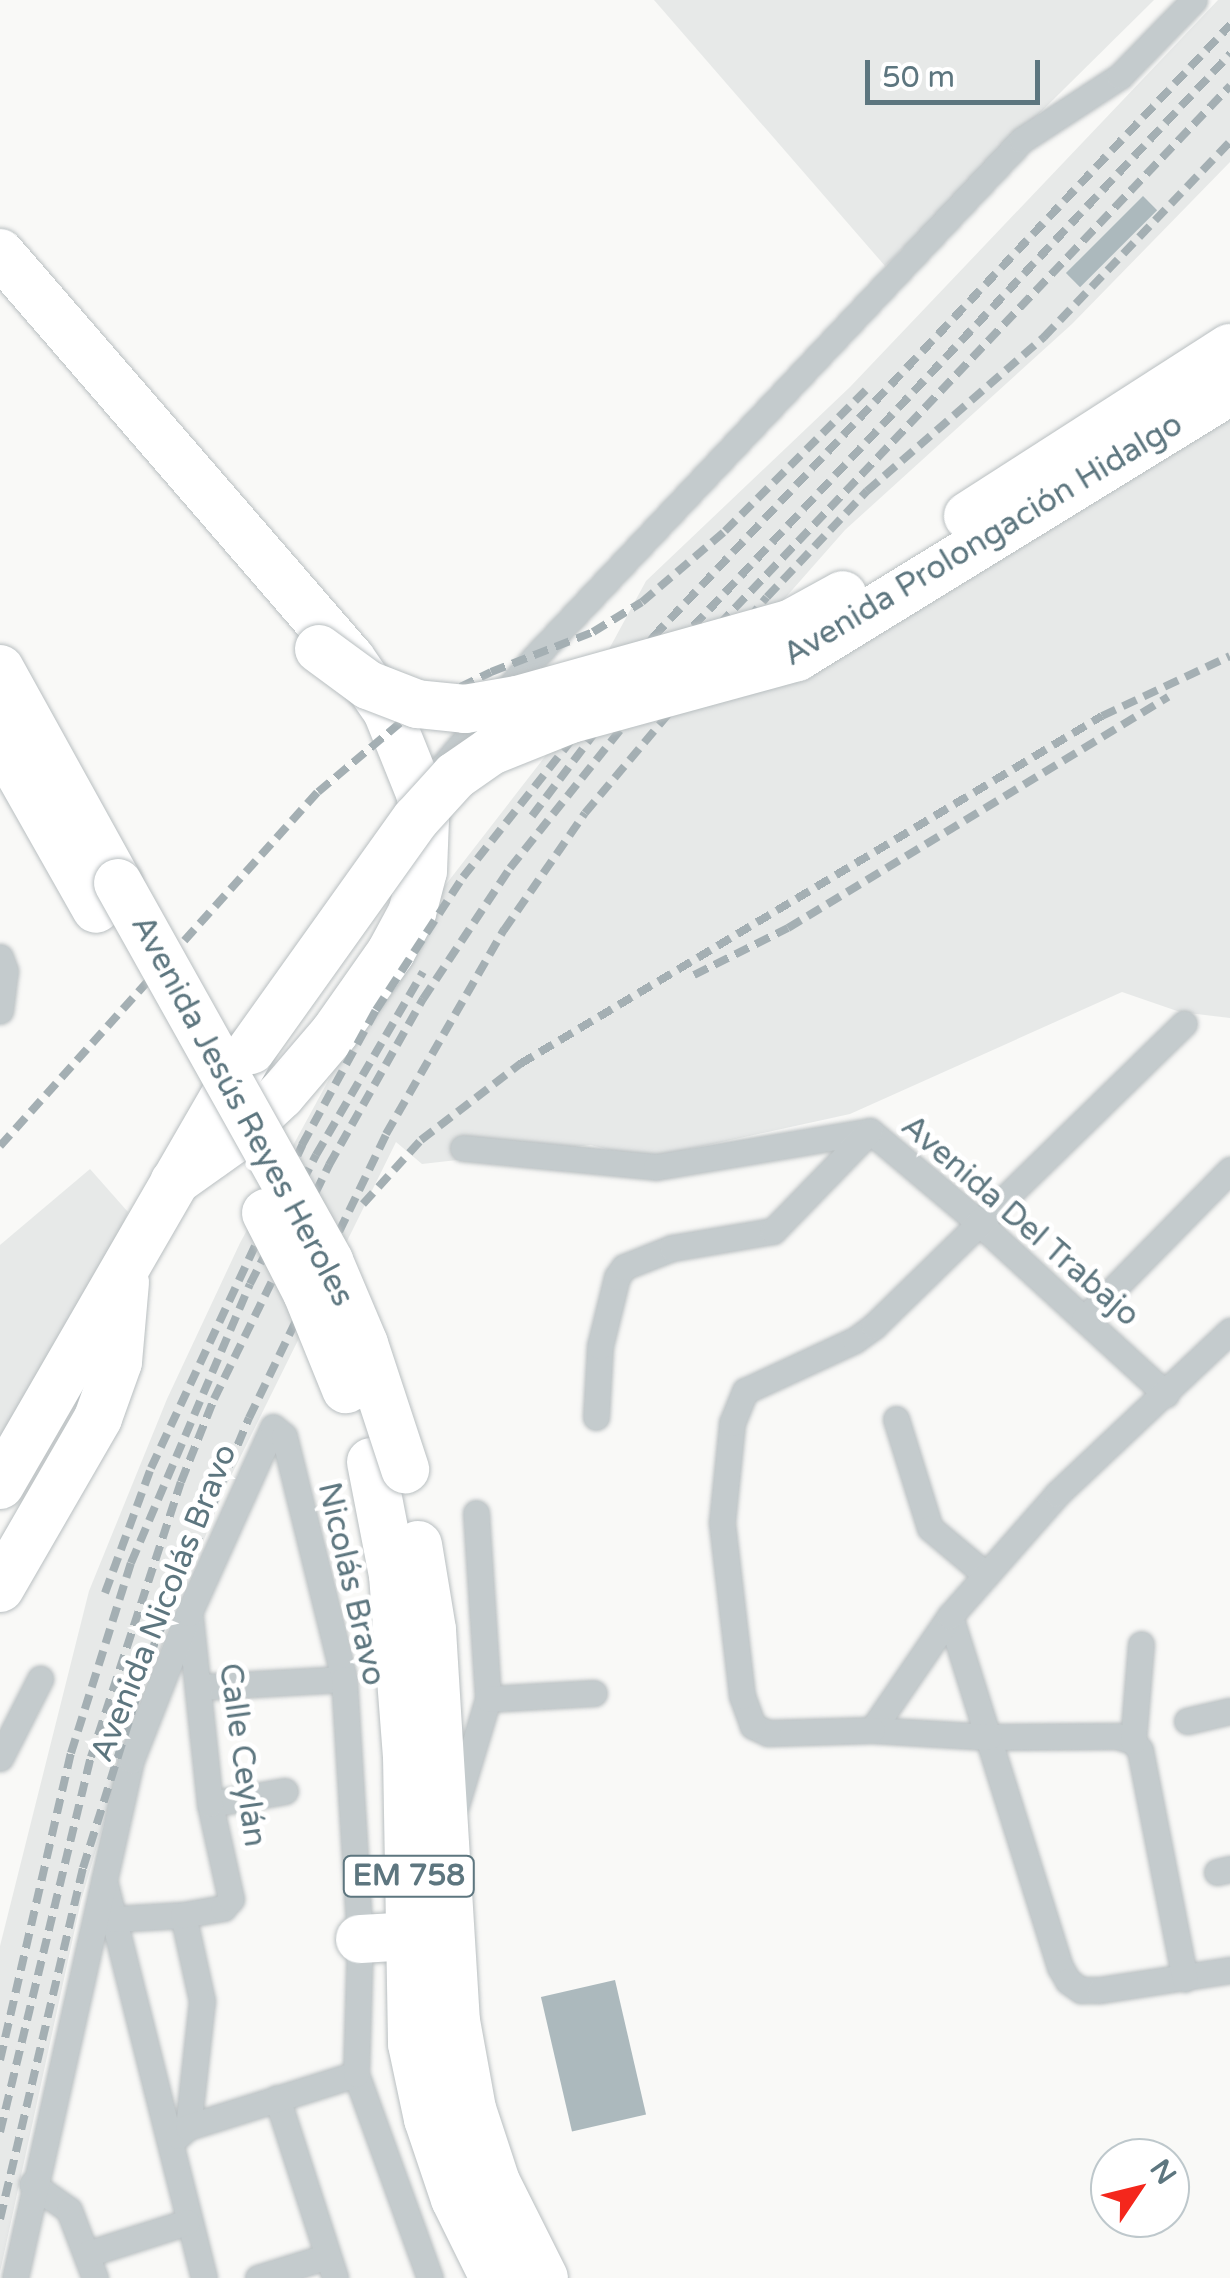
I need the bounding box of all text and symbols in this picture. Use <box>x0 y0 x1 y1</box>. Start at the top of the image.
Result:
scale bar <box>870 40 1045 102</box>
text: 50 m <box>882 59 955 96</box>
street label: Avenida Prolongación Hidalgo <box>776 405 1190 675</box>
street label: Avenida Jesús Reyes Heroles <box>122 909 362 1313</box>
street label: Avenida Del Trabajo <box>893 1107 1147 1335</box>
street label: Avenida Nicolás Bravo <box>83 1439 245 1767</box>
street label: Nicolás Bravo <box>309 1479 393 1689</box>
street label: Calle Ceylán <box>210 1661 274 1849</box>
road number: EM 758 <box>342 1851 476 1901</box>
north arrow <box>1090 2138 1190 2238</box>
text: N <box>1143 2153 1183 2191</box>

